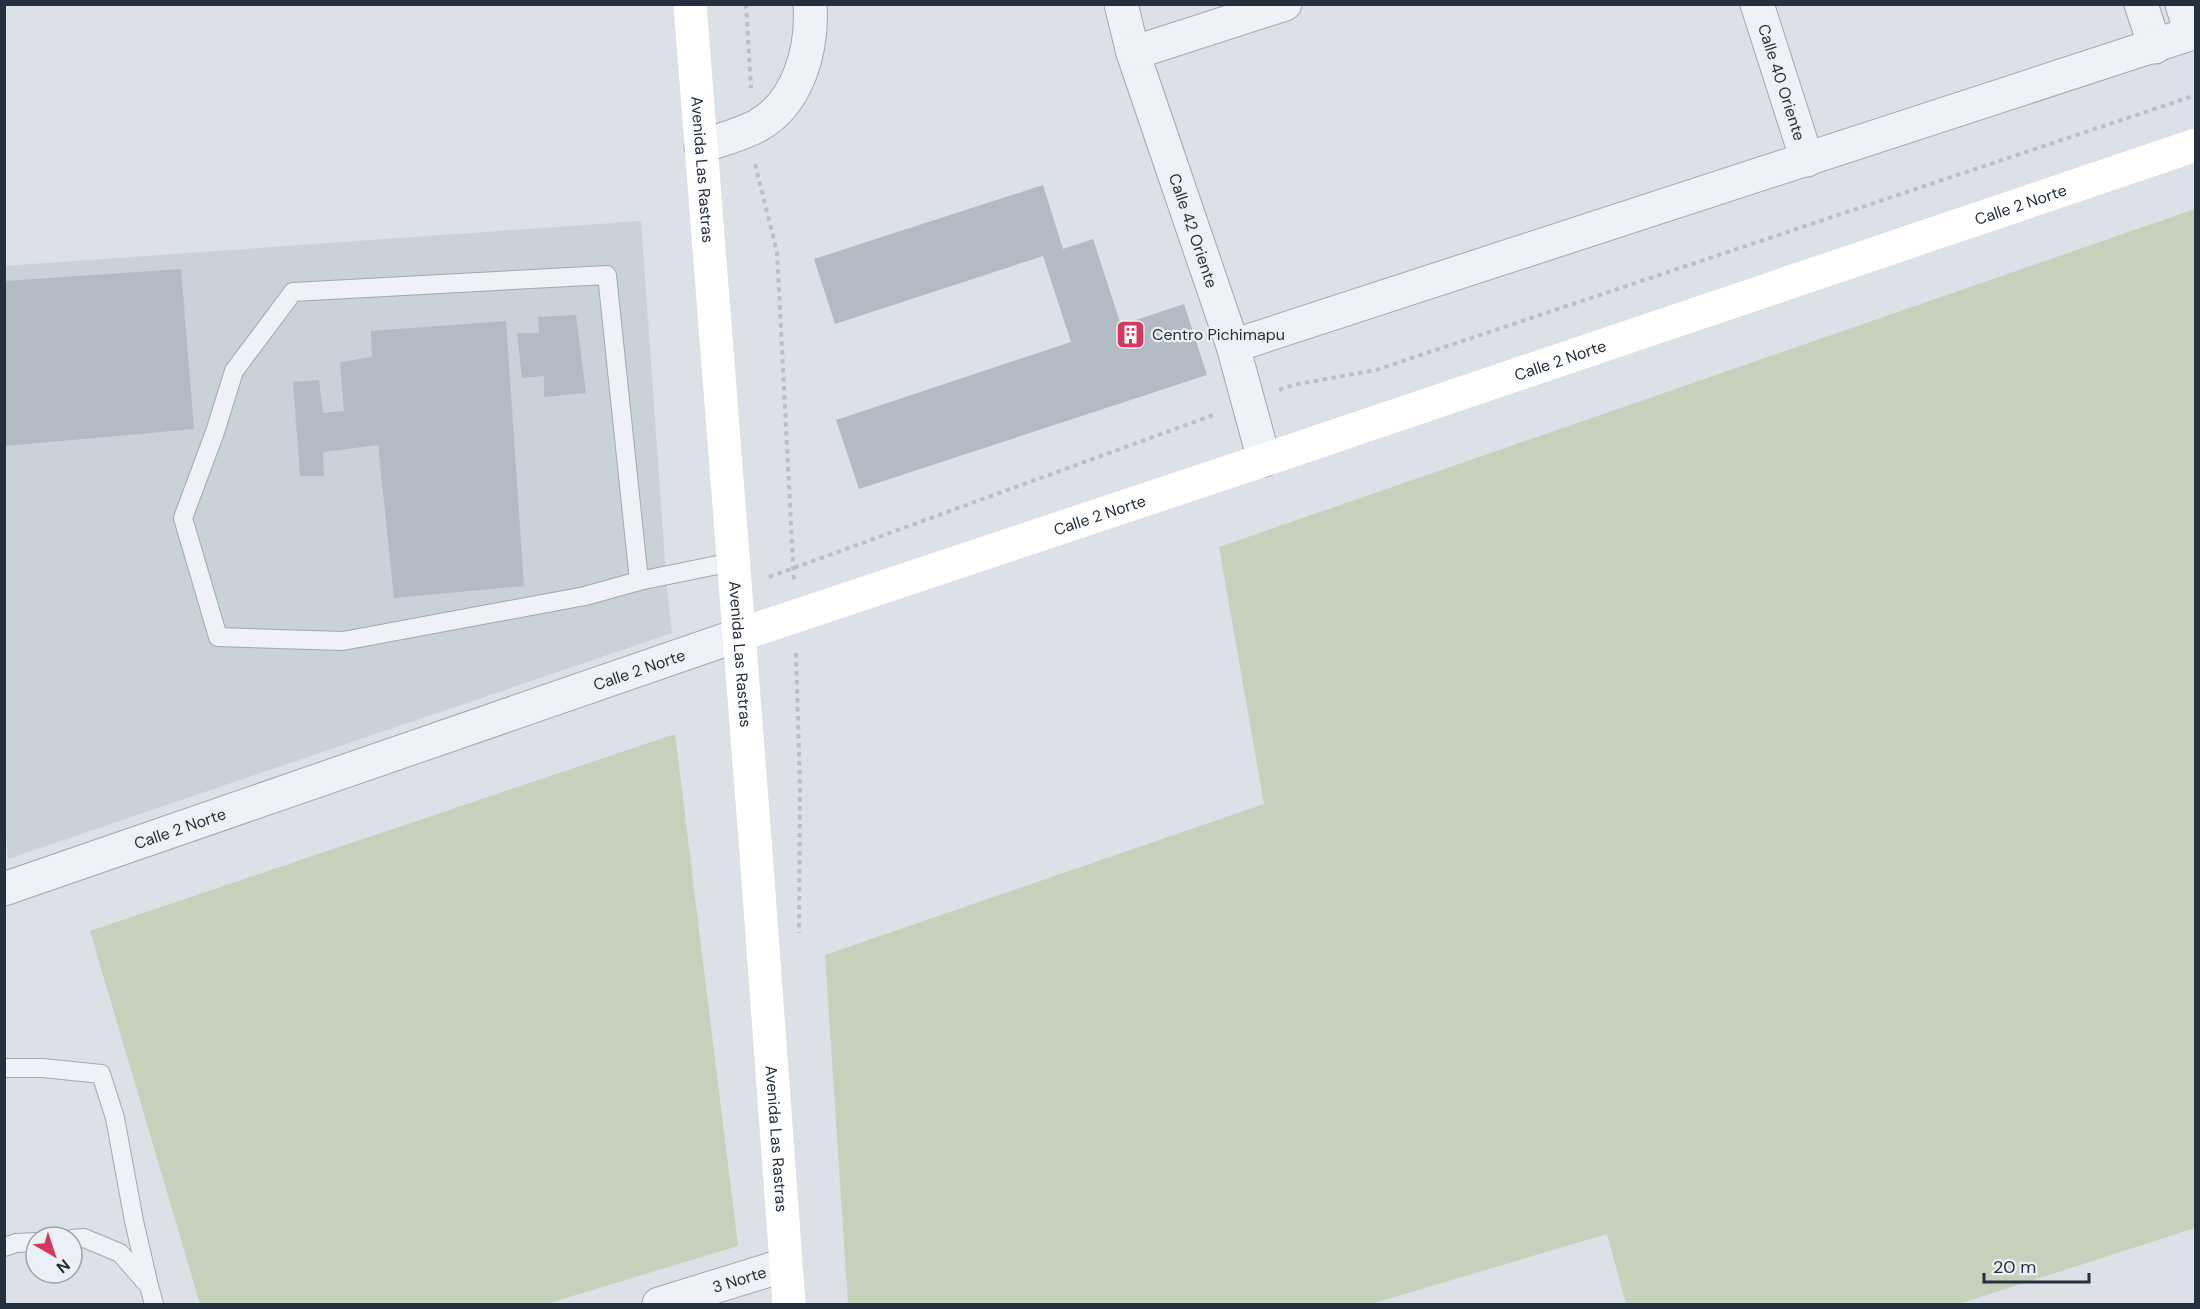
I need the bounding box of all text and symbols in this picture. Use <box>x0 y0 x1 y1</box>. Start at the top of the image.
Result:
street label: Calle 40 Oriente <box>1753 21 1810 143</box>
street label: Avenida Las Rastras <box>686 95 719 244</box>
street label: Calle 42 Oriente <box>1164 171 1222 291</box>
street label: Calle 2 Norte <box>1972 179 2069 230</box>
building icon: Centro Pichimapu <box>1115 318 1147 350</box>
place label: Centro Pichimapu <box>1152 324 1285 345</box>
street label: Calle 2 Norte <box>1512 335 1609 386</box>
street label: Calle 2 Norte <box>1051 490 1148 540</box>
street label: Avenida Las Rastras <box>724 580 756 728</box>
street label: Calle 2 Norte <box>591 644 688 696</box>
street label: Calle 2 Norte <box>131 803 229 854</box>
street label: Avenida Las Rastras <box>761 1065 792 1213</box>
north arrow <box>24 1225 84 1285</box>
scale bar <box>1984 1246 2089 1284</box>
text: N <box>52 1254 74 1278</box>
text: 20 m <box>1993 1255 2036 1279</box>
street label: 3 Norte <box>710 1261 769 1298</box>

